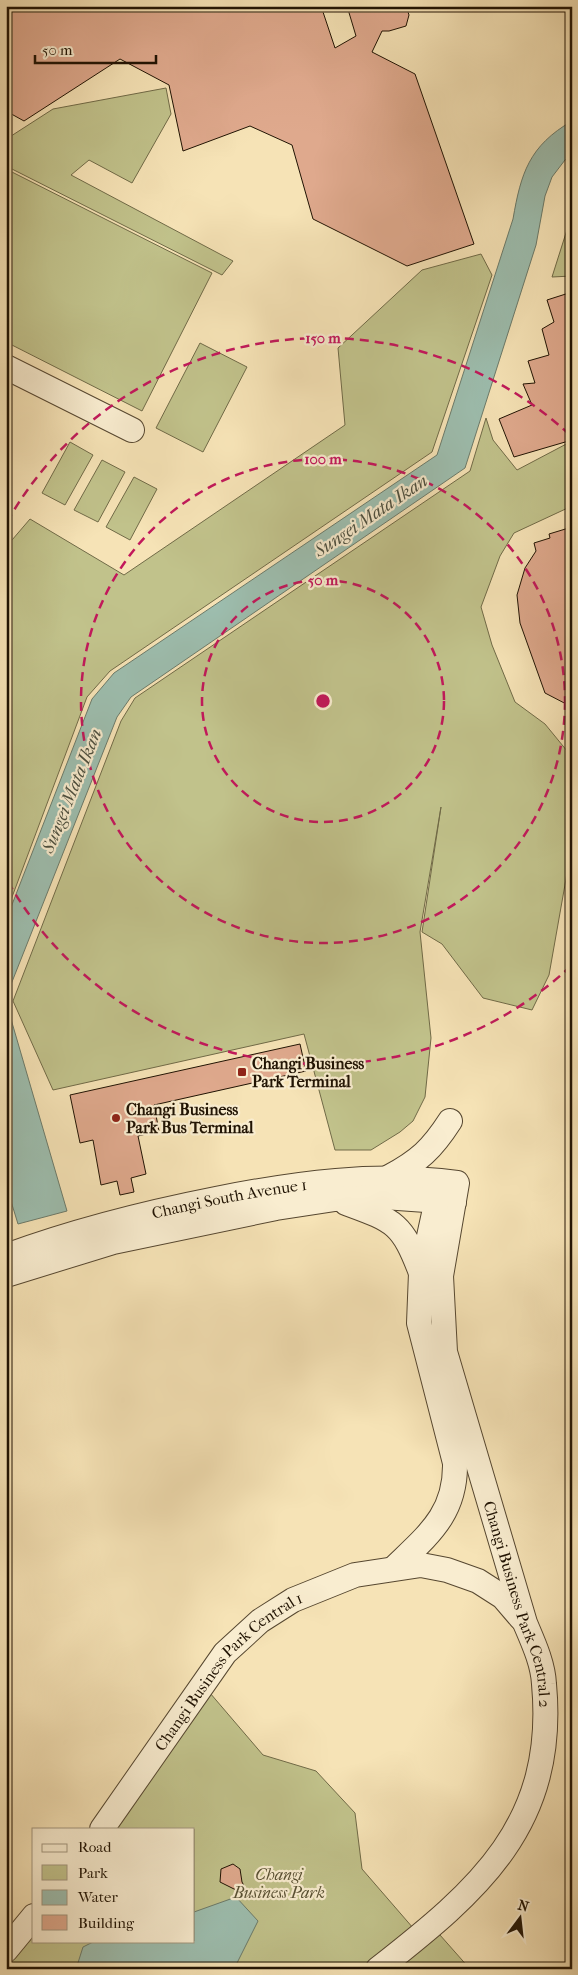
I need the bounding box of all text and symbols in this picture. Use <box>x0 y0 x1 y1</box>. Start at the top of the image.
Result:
scale bar <box>35 32 156 64</box>
text: 50 m <box>42 41 73 59</box>
text: 150 m <box>305 329 341 347</box>
text: 100 m <box>304 450 342 468</box>
water label: Sungei Mata Ikan <box>310 470 432 562</box>
text: 50 m <box>308 571 339 589</box>
centre of rings <box>314 692 332 710</box>
water label: Sungei Mata Ikan <box>37 726 106 857</box>
place label: Changi Business Park Terminal <box>252 1054 364 1091</box>
marker: Changi Business Park Terminal <box>236 1066 248 1078</box>
place label: Changi Business Park Bus Terminal <box>126 1100 254 1137</box>
marker: Changi Business Park Bus Terminal <box>110 1112 122 1124</box>
street label: Changi South Avenue 1 <box>150 1174 308 1222</box>
street label: Changi Business Park Central 2 <box>480 1499 555 1708</box>
street label: Changi Business Park Central 1 <box>150 1588 305 1754</box>
legend <box>32 1828 195 1942</box>
text: Road <box>78 1838 112 1856</box>
text: Park <box>78 1864 108 1882</box>
park label: Changi Business Park <box>232 1865 325 1902</box>
text: Water <box>77 1888 118 1906</box>
north arrow <box>496 1892 546 1942</box>
text: N <box>516 1896 531 1916</box>
text: Building <box>78 1914 135 1932</box>

